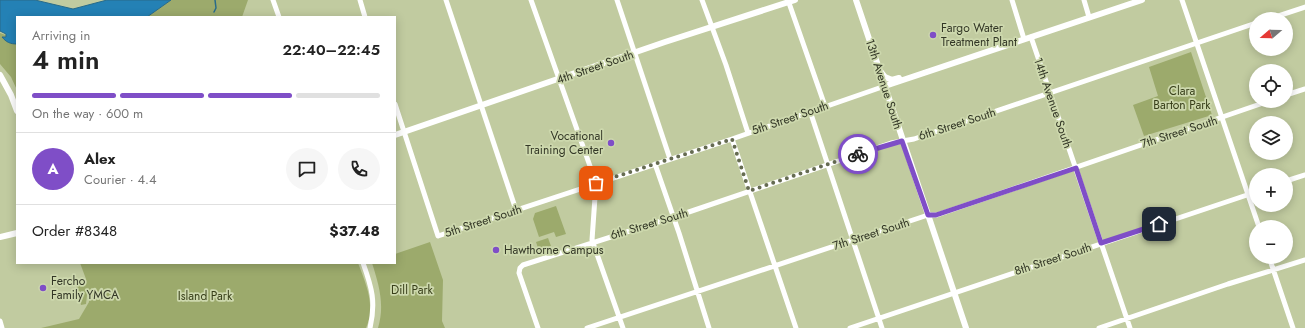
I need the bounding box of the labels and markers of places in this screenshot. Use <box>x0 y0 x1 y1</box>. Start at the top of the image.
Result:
place label: Fargo Water Treatment Plant <box>941 19 1017 51</box>
marker: Fargo Water Treatment Plant <box>928 30 938 40</box>
place label: Vocational Training Center <box>525 127 604 159</box>
marker: Vocational Training Center <box>606 138 616 148</box>
pin <box>579 166 613 200</box>
pin <box>1142 207 1176 241</box>
place label: Hawthorne Campus <box>504 241 604 259</box>
marker: Hawthorne Campus <box>491 245 501 255</box>
place label: Fercho Family YMCA <box>51 272 119 304</box>
marker: Fercho Family YMCA <box>38 283 48 293</box>

